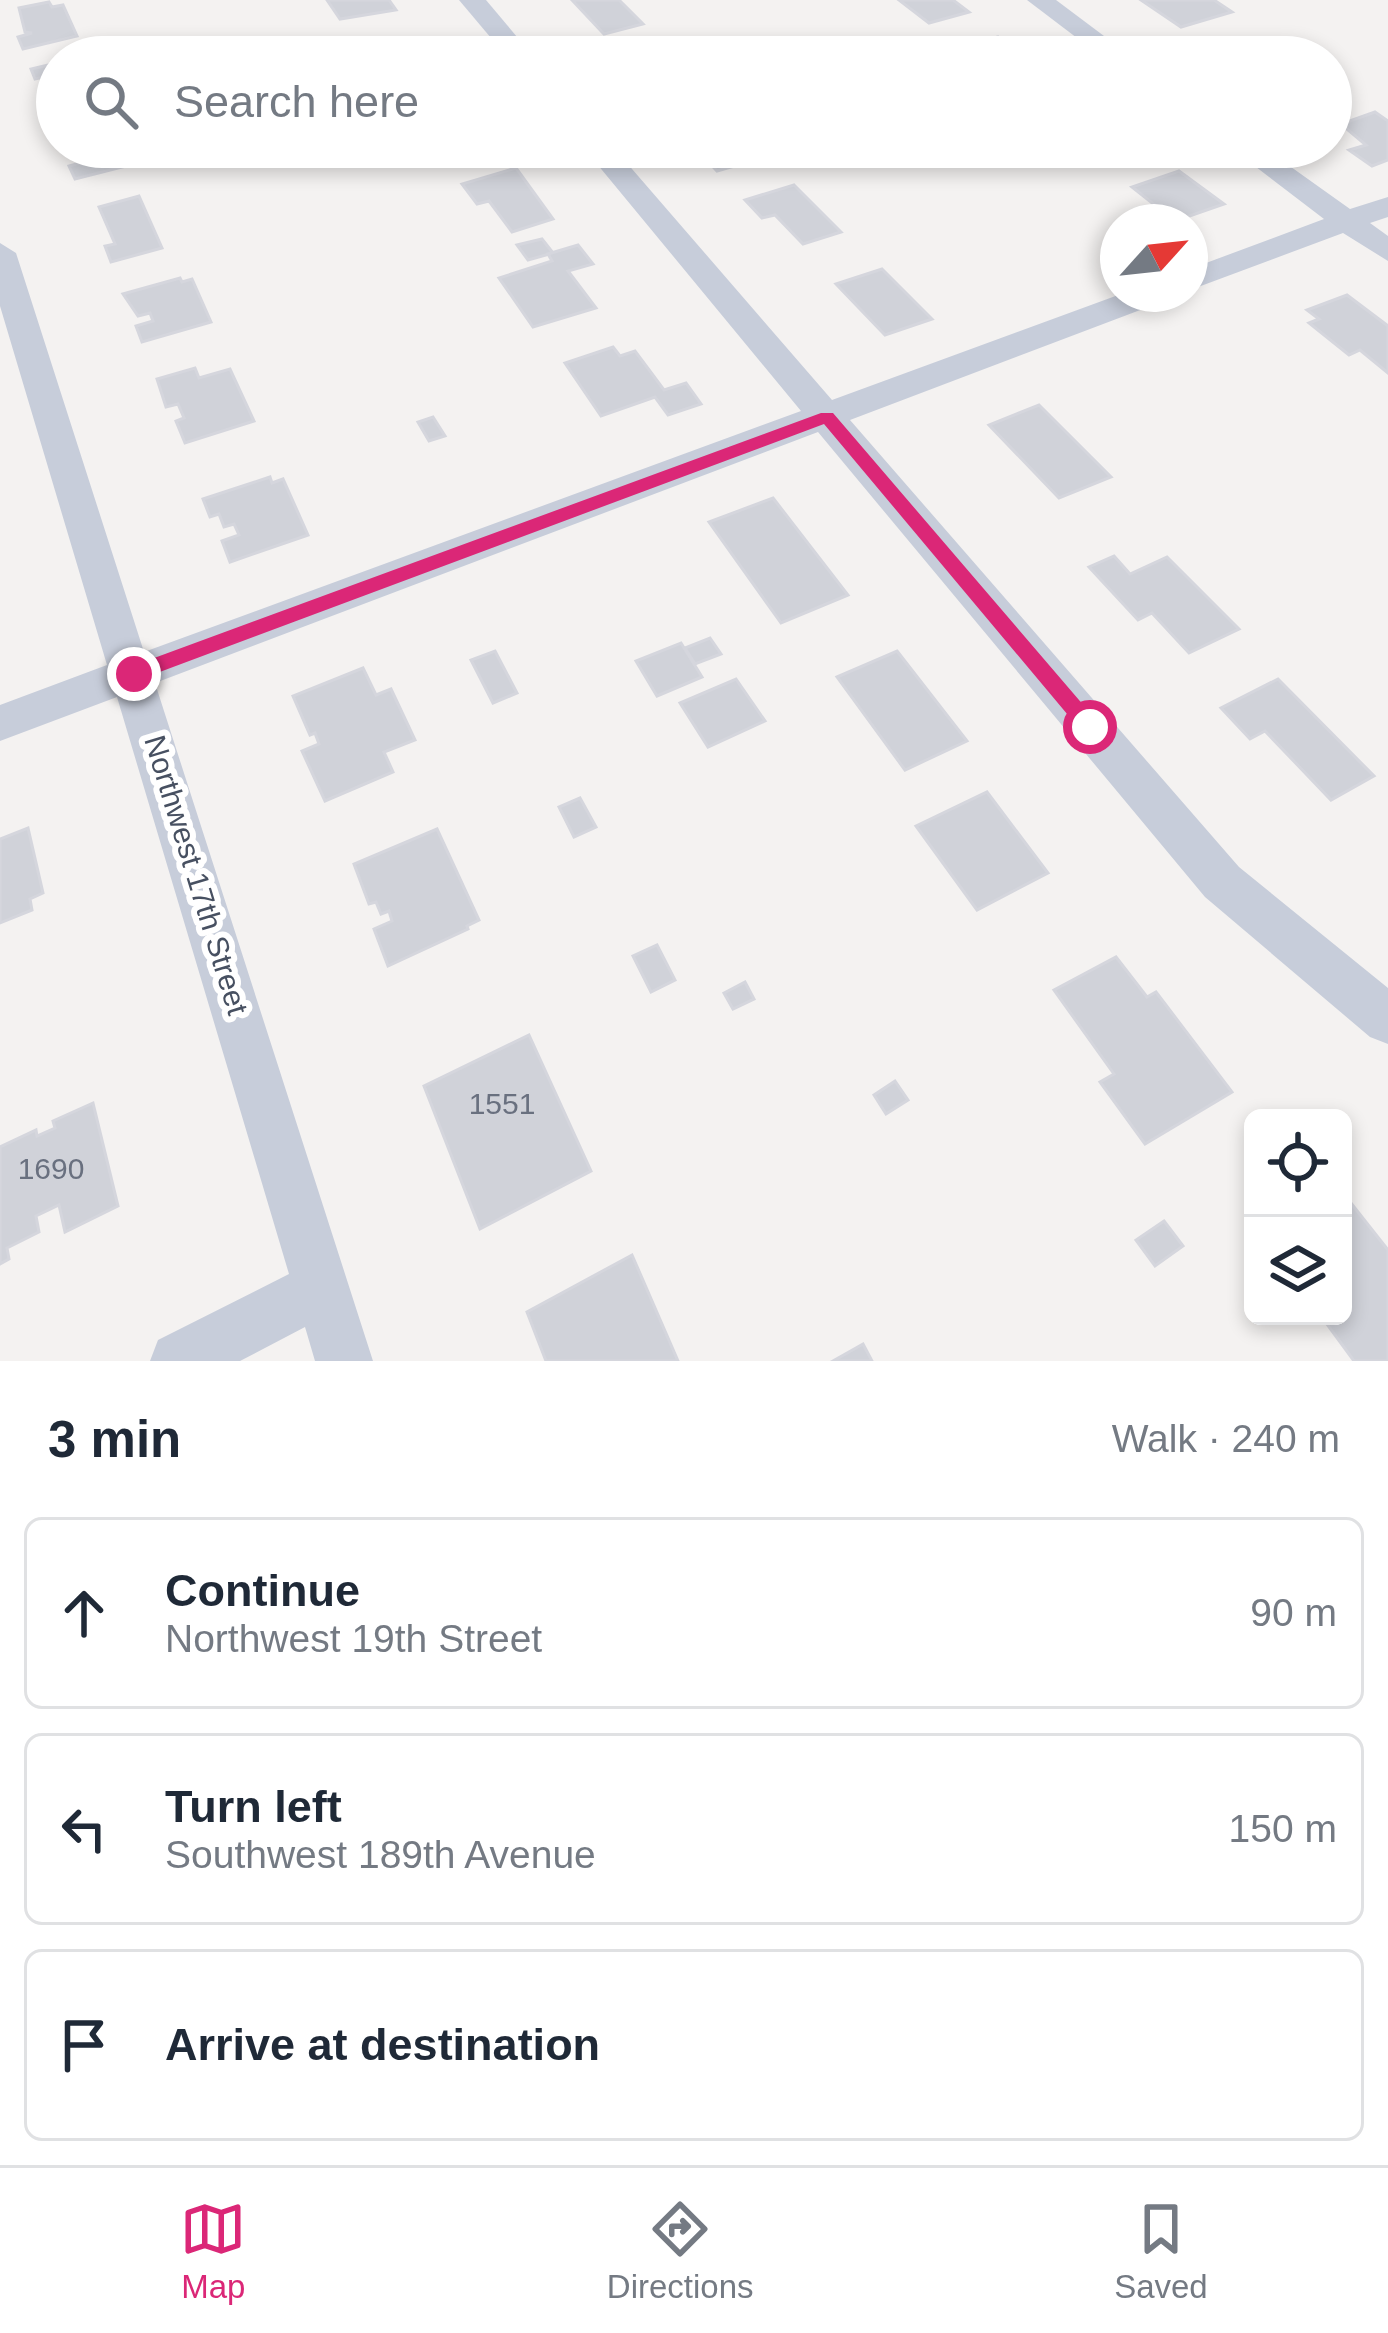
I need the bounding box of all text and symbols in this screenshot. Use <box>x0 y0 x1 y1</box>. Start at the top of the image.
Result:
search box <box>36 36 1352 168</box>
icon: search <box>78 69 144 135</box>
text: Search here <box>174 76 419 127</box>
north arrow <box>1100 204 1208 312</box>
route end <box>107 647 161 701</box>
route start <box>1063 700 1117 754</box>
street label: Northwest 17th Street <box>138 731 255 1019</box>
house number: 1551 <box>469 1087 535 1120</box>
map controls <box>1244 1109 1352 1325</box>
button: locate <box>1244 1109 1352 1217</box>
house number: 1690 <box>18 1152 84 1185</box>
button: layers <box>1244 1217 1352 1325</box>
text: 3 min <box>48 1411 181 1468</box>
text: Walk · 240 m <box>1112 1417 1340 1460</box>
text: Continue <box>165 1565 360 1616</box>
icon: ahead <box>51 1580 117 1646</box>
text: 90 m <box>1250 1591 1337 1634</box>
text: Northwest 19th Street <box>165 1617 542 1660</box>
text: Turn left <box>165 1781 342 1832</box>
icon: left <box>51 1796 117 1862</box>
text: 150 m <box>1229 1807 1337 1850</box>
text: Southwest 189th Avenue <box>165 1833 596 1876</box>
icon: arrive <box>51 2012 117 2078</box>
text: Arrive at destination <box>165 2019 600 2070</box>
tab: Map <box>180 2196 246 2306</box>
tab: Directions <box>607 2196 754 2306</box>
tab: Saved <box>1114 2196 1208 2306</box>

